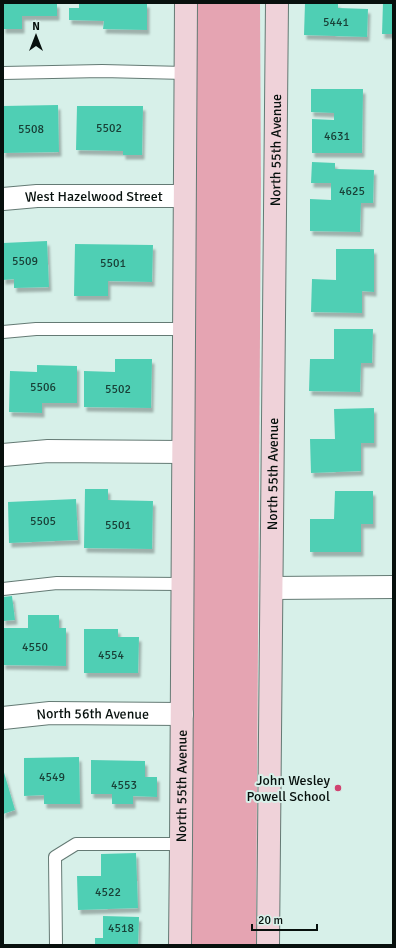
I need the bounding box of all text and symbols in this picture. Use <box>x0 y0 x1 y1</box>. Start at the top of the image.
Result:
house number: 5441 <box>323 15 349 30</box>
north arrow <box>16 16 56 56</box>
text: N <box>32 20 40 33</box>
street label: North 55th Avenue <box>267 94 285 206</box>
house number: 5502 <box>96 121 122 136</box>
house number: 5508 <box>18 122 44 137</box>
house number: 4631 <box>324 129 350 144</box>
house number: 4625 <box>339 184 365 199</box>
street label: West Hazelwood Street <box>24 188 163 206</box>
house number: 5509 <box>12 254 38 269</box>
house number: 5501 <box>100 256 126 271</box>
house number: 5506 <box>30 380 56 395</box>
house number: 5502 <box>105 382 131 397</box>
street label: North 55th Avenue <box>263 418 282 530</box>
house number: 5505 <box>30 514 56 529</box>
house number: 5501 <box>105 518 131 533</box>
house number: 4550 <box>22 640 48 655</box>
house number: 4554 <box>98 648 124 663</box>
street label: North 56th Avenue <box>36 704 149 723</box>
street label: North 55th Avenue <box>173 730 190 842</box>
house number: 4549 <box>39 770 65 785</box>
place label: John Wesley Powell School <box>247 772 330 805</box>
house number: 4553 <box>111 778 137 793</box>
marker: John Wesley Powell School <box>333 783 343 793</box>
house number: 4522 <box>95 885 121 900</box>
scale bar <box>252 906 317 932</box>
text: 20 m <box>258 913 283 928</box>
house number: 4518 <box>108 921 134 936</box>

